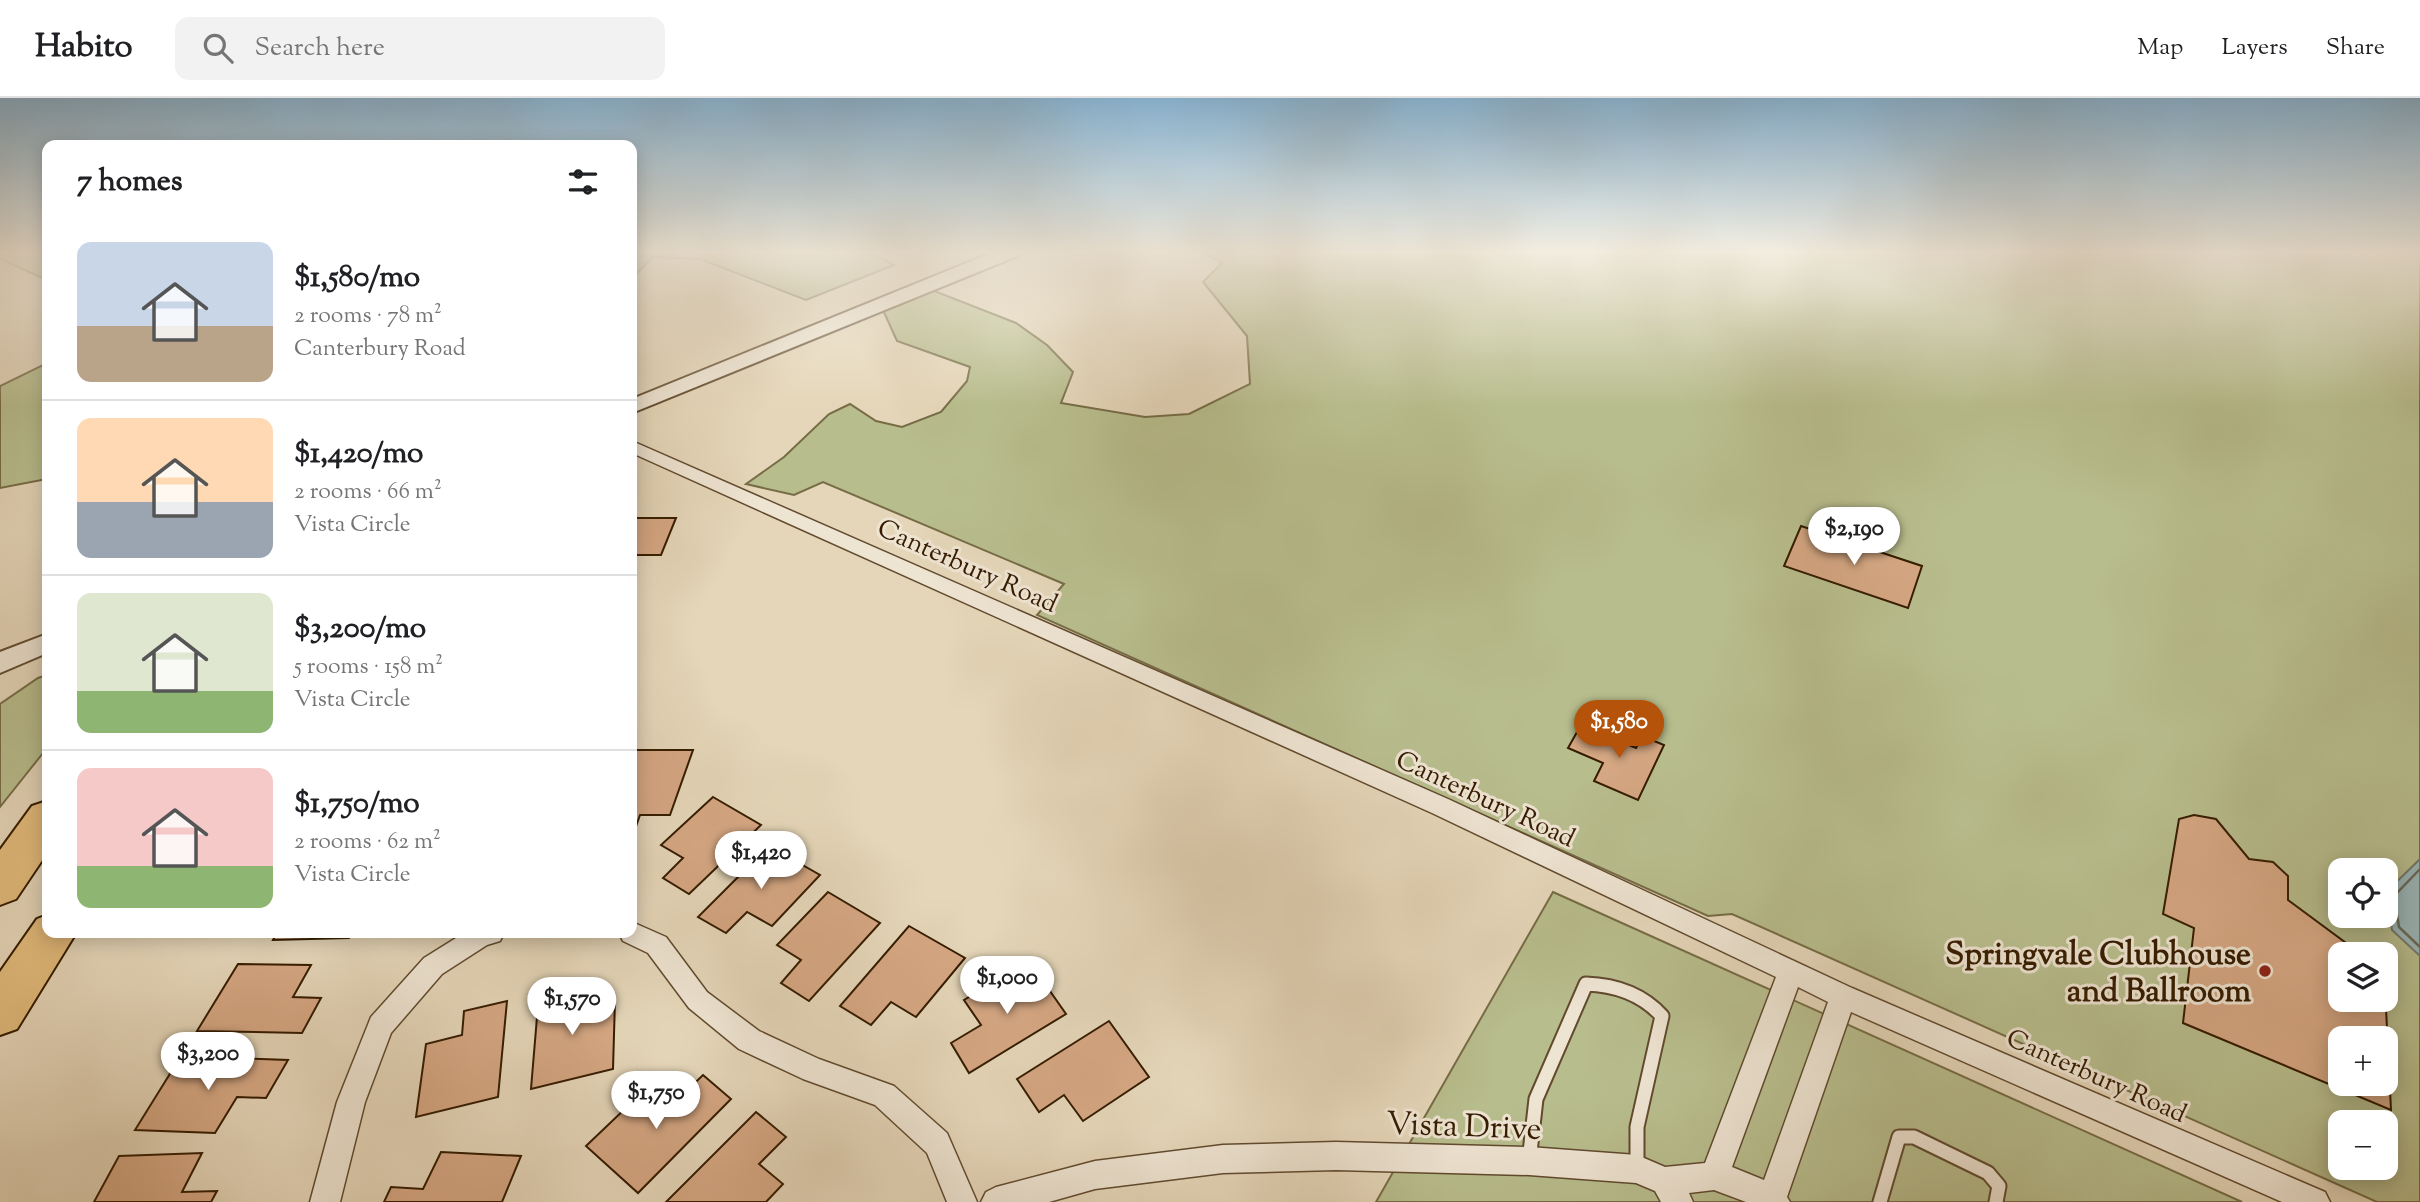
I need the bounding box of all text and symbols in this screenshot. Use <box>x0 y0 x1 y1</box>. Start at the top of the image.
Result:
search box <box>175 17 665 80</box>
text: Habito <box>35 24 133 72</box>
icon: search <box>199 29 237 67</box>
text: Search here <box>255 30 385 67</box>
text: Map <box>2137 31 2183 65</box>
text: Layers <box>2221 31 2288 65</box>
text: Share <box>2326 31 2385 65</box>
text: 7 homes <box>77 161 182 204</box>
icon: filters <box>564 163 602 201</box>
text: $1,580/mo <box>294 257 420 300</box>
icon: home <box>133 270 217 354</box>
text: 2 rooms · 78 m² <box>294 300 442 333</box>
text: Canterbury Road <box>294 333 466 366</box>
text: $1,420/mo <box>294 433 423 476</box>
icon: home <box>133 446 217 530</box>
text: 2 rooms · 66 m² <box>294 476 442 509</box>
pin: $2,190 <box>1797 508 1911 567</box>
text: Vista Circle <box>294 509 411 542</box>
street label: Canterbury Road <box>871 511 1063 624</box>
text: $2,190 <box>1824 513 1884 546</box>
text: $3,200/mo <box>294 608 426 651</box>
icon: home <box>133 621 217 705</box>
text: 5 rooms · 158 m² <box>294 651 443 684</box>
text: Vista Circle <box>294 684 411 717</box>
pin: $1,580 <box>1562 700 1676 760</box>
text: $1,580 <box>1590 706 1648 739</box>
street label: Canterbury Road <box>1389 742 1581 858</box>
text: $1,750/mo <box>294 783 420 826</box>
icon: home <box>133 796 217 880</box>
text: 2 rooms · 62 m² <box>294 826 441 859</box>
pin: $1,420 <box>704 832 818 891</box>
text: $1,420 <box>731 837 791 870</box>
map controls <box>2328 858 2398 1180</box>
button: locate <box>2328 858 2398 928</box>
text: Vista Circle <box>294 859 411 892</box>
place label: Springvale Clubhouse and Ballroom <box>1945 933 2252 1016</box>
button: layers <box>2328 942 2398 1012</box>
pin: $1,000 <box>950 956 1064 1016</box>
text: $1,000 <box>976 962 1038 995</box>
marker: Springvale Clubhouse and Ballroom <box>2257 963 2273 979</box>
pin: $1,570 <box>515 978 629 1037</box>
text: $1,570 <box>543 983 601 1016</box>
street label: Canterbury Road <box>2000 1021 2192 1134</box>
button: + <box>2328 1026 2398 1096</box>
pin: $3,200 <box>151 1032 265 1092</box>
text: $3,200 <box>177 1038 239 1071</box>
pin: $1,750 <box>599 1072 713 1131</box>
text: $1,750 <box>627 1077 685 1110</box>
street label: Vista Drive <box>1386 1102 1542 1154</box>
button: − <box>2328 1110 2398 1180</box>

